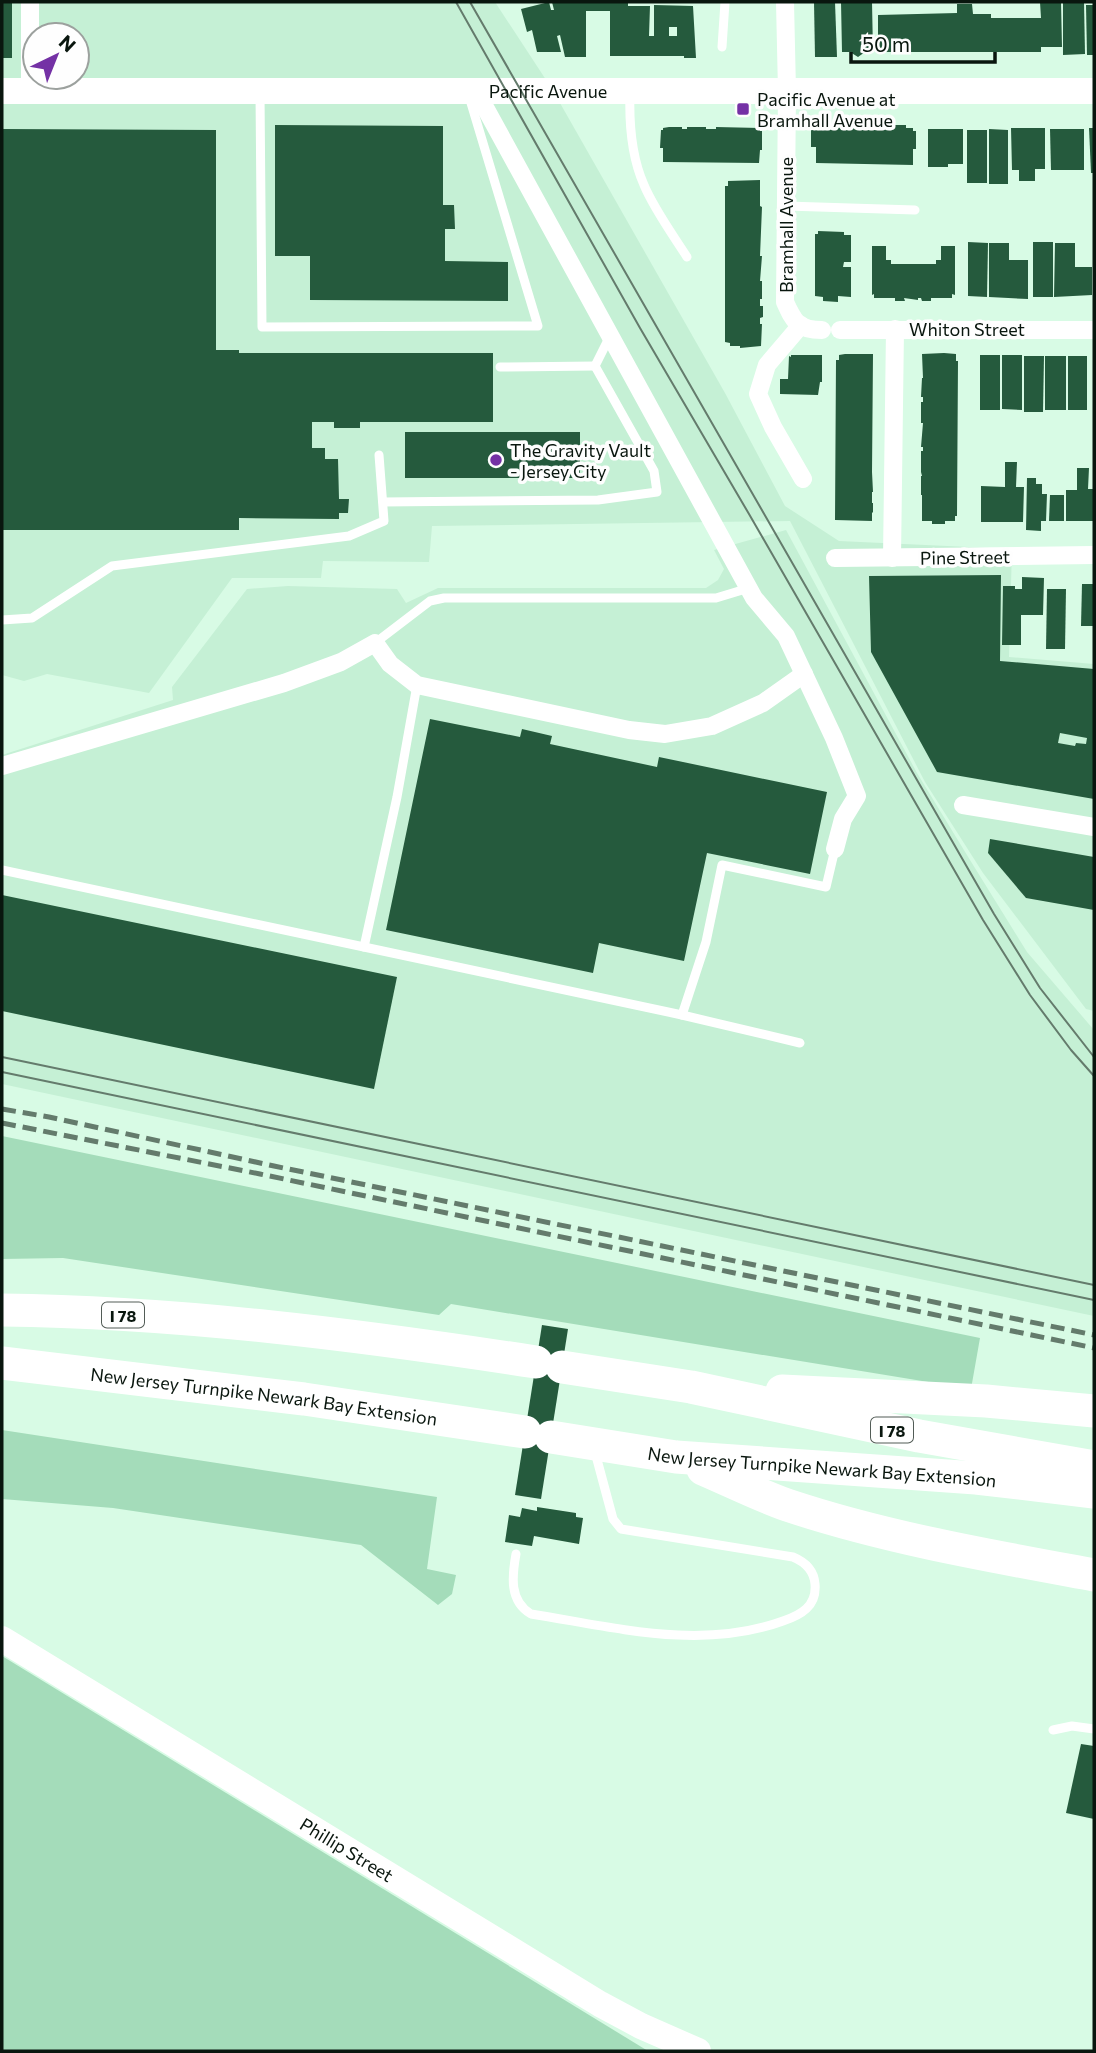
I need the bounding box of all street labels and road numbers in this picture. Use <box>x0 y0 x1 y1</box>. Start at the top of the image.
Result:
street label: Pacific Avenue <box>489 80 607 102</box>
street label: Bramhall Avenue <box>775 157 797 293</box>
street label: Whiton Street <box>909 318 1025 340</box>
street label: Pine Street <box>920 545 1010 569</box>
road number: I 78 <box>102 1302 144 1328</box>
street label: New Jersey Turnpike Newark Bay Extension <box>89 1363 439 1430</box>
road number: I 78 <box>871 1418 913 1442</box>
street label: New Jersey Turnpike Newark Bay Extension <box>646 1442 998 1491</box>
street label: Phillip Street <box>296 1813 397 1886</box>

